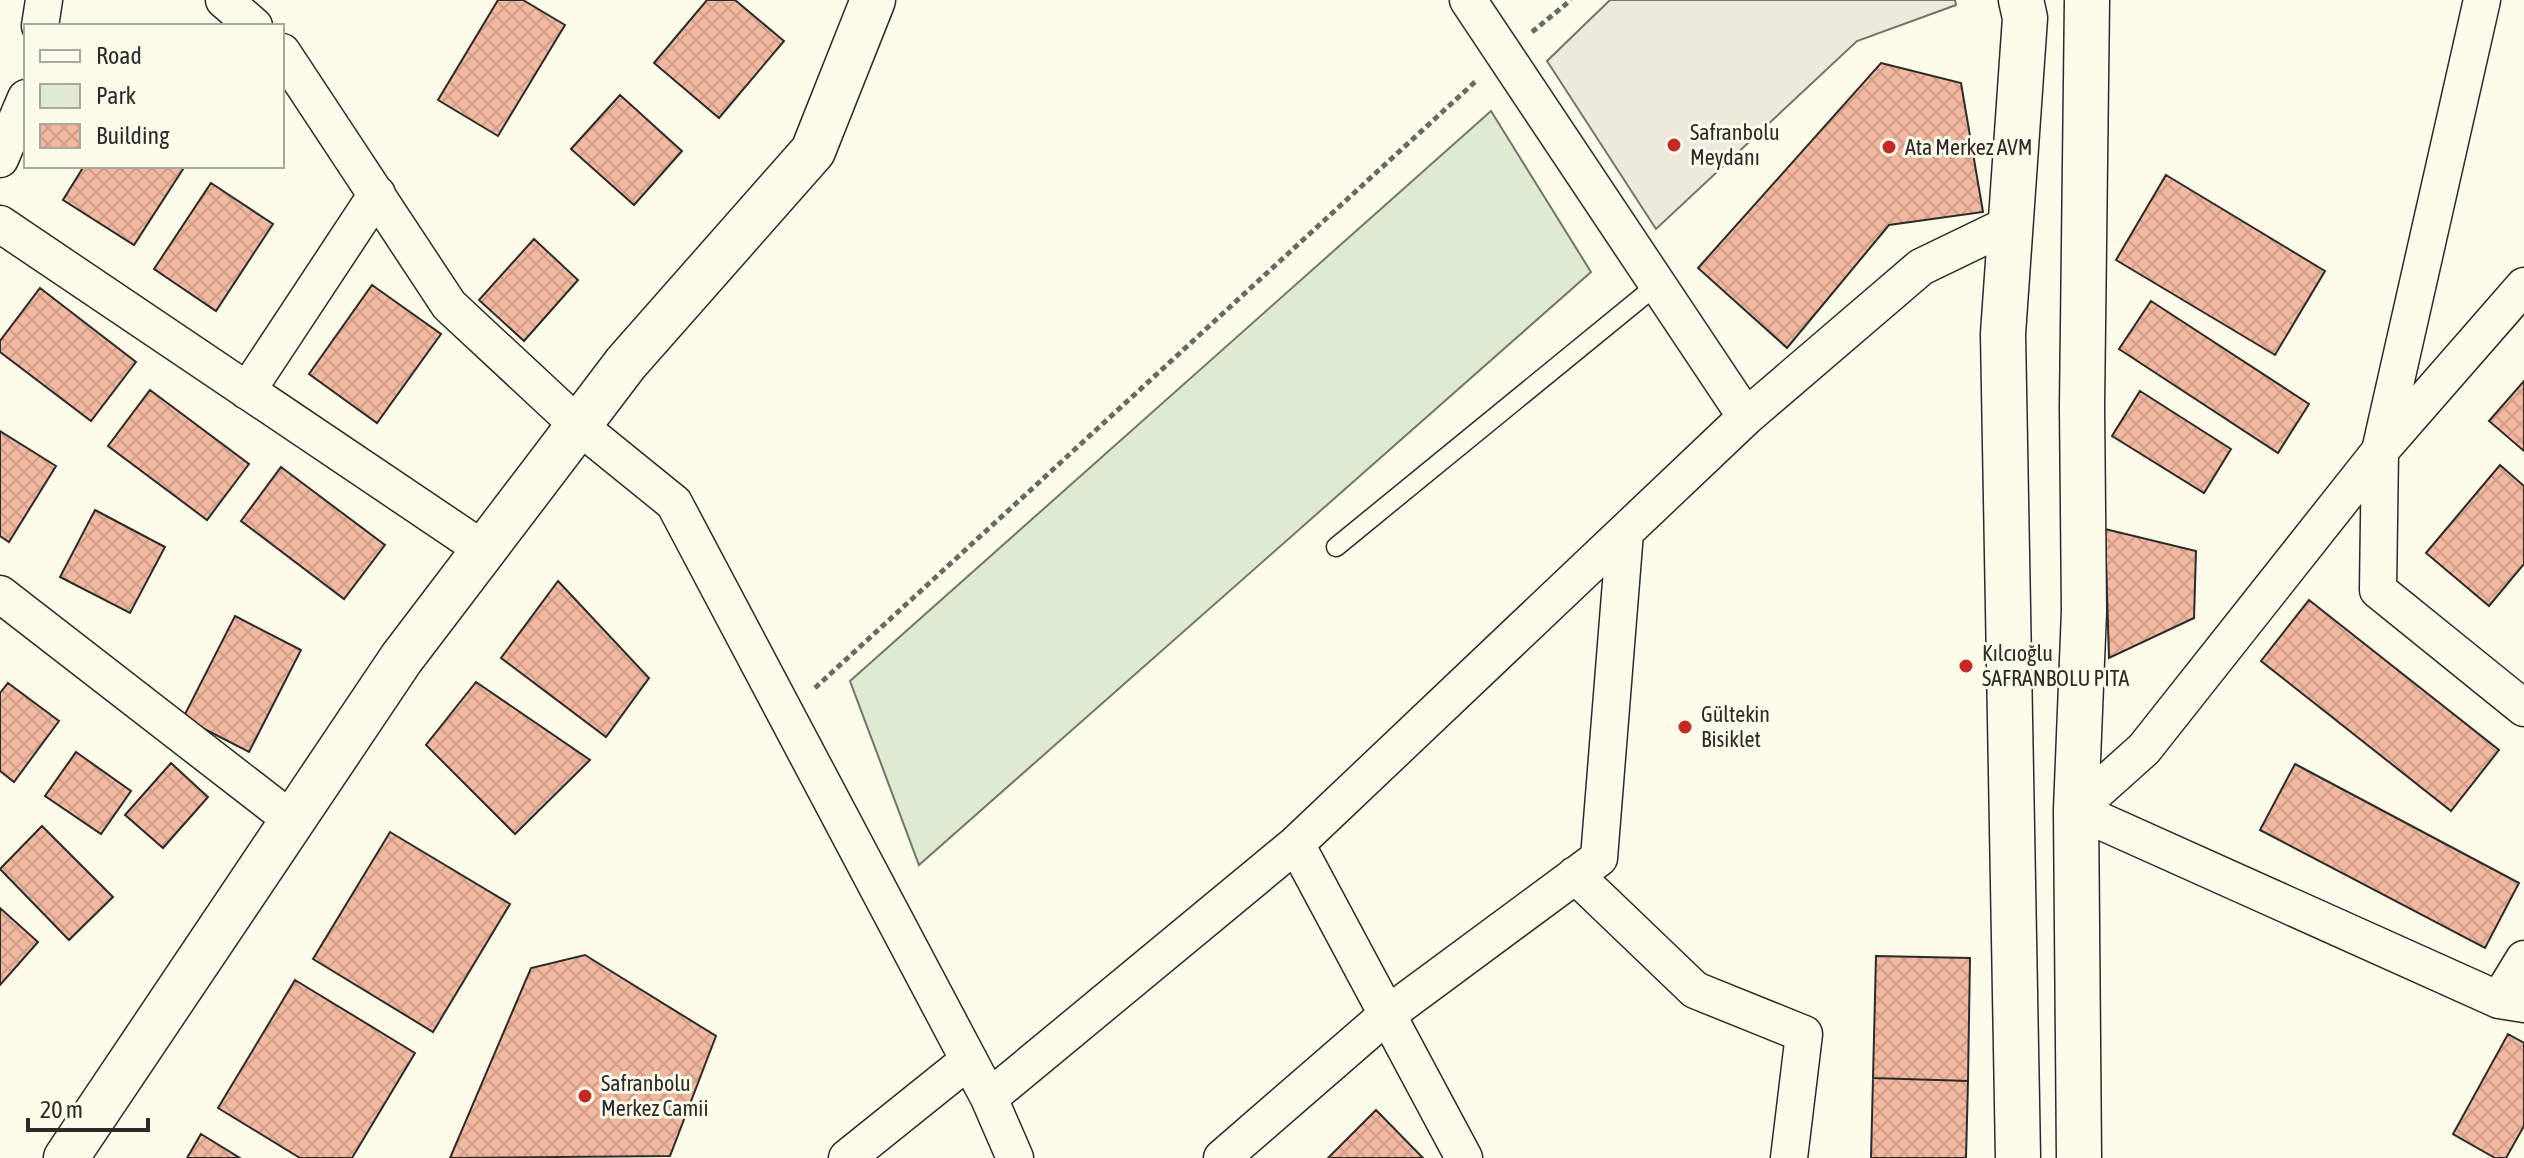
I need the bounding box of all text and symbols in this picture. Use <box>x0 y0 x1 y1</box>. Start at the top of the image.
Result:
legend <box>24 24 284 168</box>
text: Road <box>96 42 142 69</box>
text: Park <box>96 82 137 109</box>
place label: Safranbolu Meydanı <box>1690 119 1780 170</box>
text: Building <box>96 122 170 149</box>
place label: Ata Merkez AVM <box>1905 134 2033 160</box>
marker: Safranbolu Meydanı <box>1665 136 1683 154</box>
marker: Ata Merkez AVM <box>1880 138 1898 156</box>
place label: Kılcıoğlu SAFRANBOLU PITA <box>1982 640 2130 691</box>
marker: Kılcıoğlu SAFRANBOLU PITA <box>1957 657 1975 675</box>
place label: Gültekin Bisiklet <box>1701 701 1770 752</box>
marker: Gültekin Bisiklet <box>1676 718 1694 736</box>
place label: Safranbolu Merkez Camii <box>601 1070 708 1121</box>
scale bar <box>28 1082 148 1132</box>
marker: Safranbolu Merkez Camii <box>576 1087 594 1105</box>
text: 20 m <box>40 1096 83 1123</box>

